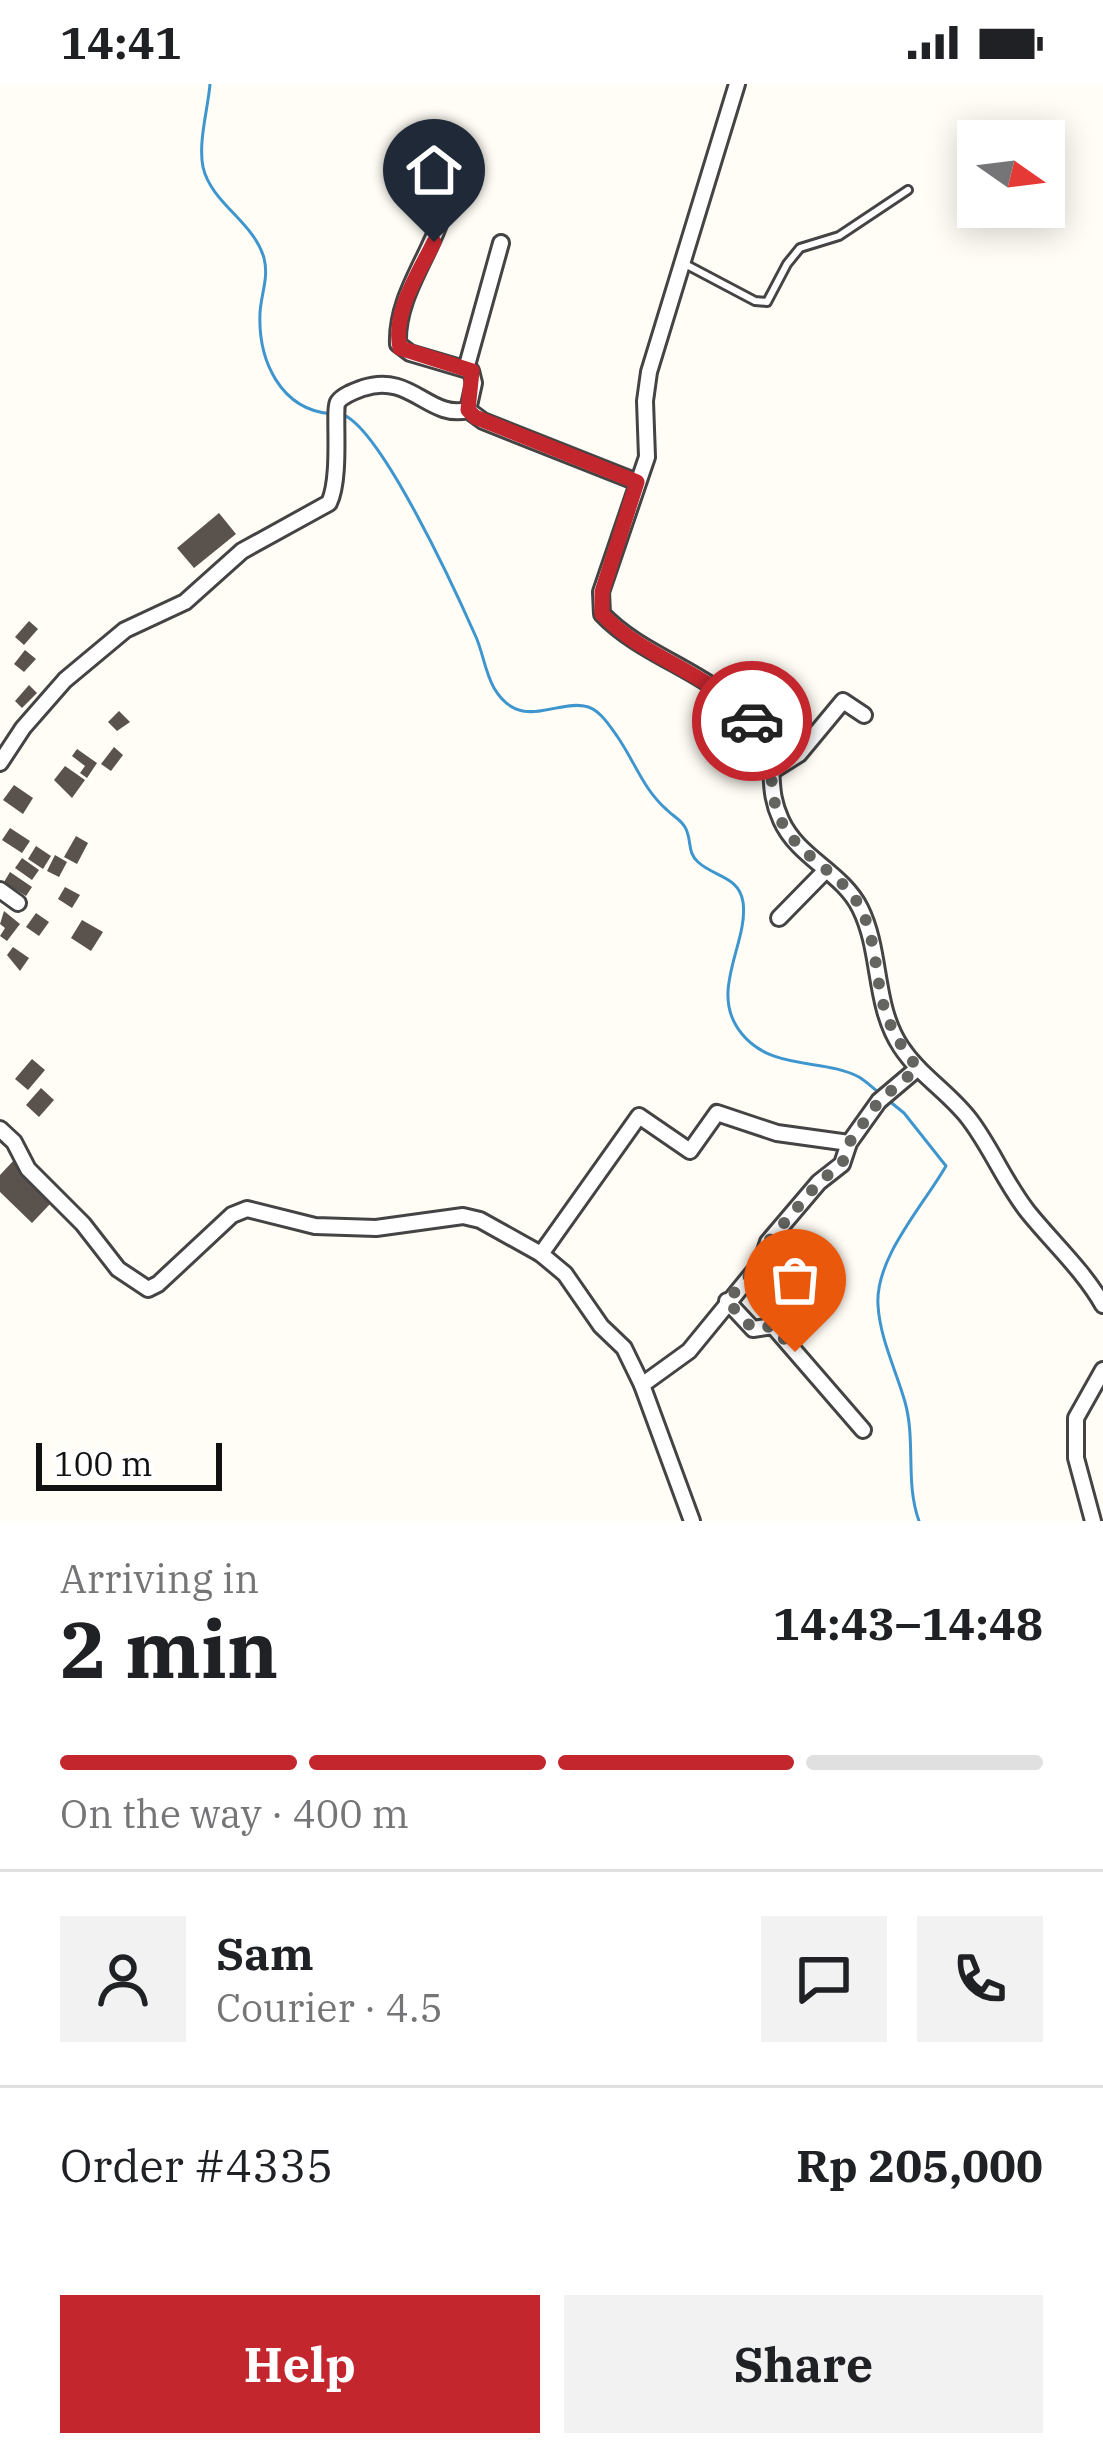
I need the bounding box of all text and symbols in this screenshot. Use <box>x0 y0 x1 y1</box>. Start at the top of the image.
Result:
text: 14:41 <box>60 13 182 71</box>
pin <box>383 119 485 242</box>
north arrow <box>957 120 1065 228</box>
map controls <box>957 120 1065 228</box>
icon: home <box>401 137 467 203</box>
courier <box>692 661 812 781</box>
icon: car <box>719 688 785 754</box>
pin <box>744 1229 846 1352</box>
icon: bag <box>762 1247 828 1313</box>
scale bar <box>36 1437 222 1490</box>
text: 100 m <box>54 1442 153 1485</box>
text: Arriving in <box>60 1553 259 1604</box>
text: 14:43–14:48 <box>773 1594 1043 1652</box>
text: 2 min <box>60 1598 278 1699</box>
text: On the way · 400 m <box>60 1788 409 1839</box>
button: person <box>60 1916 186 2042</box>
button: chat <box>761 1916 887 2042</box>
button: phone <box>917 1916 1043 2042</box>
text: Sam <box>216 1924 314 1982</box>
text: Courier · 4.5 <box>216 1982 443 2033</box>
text: Order #4335 <box>60 2136 333 2194</box>
text: Rp 205,000 <box>796 2136 1043 2194</box>
button: Help <box>60 2295 540 2433</box>
button: Share <box>564 2295 1043 2433</box>

